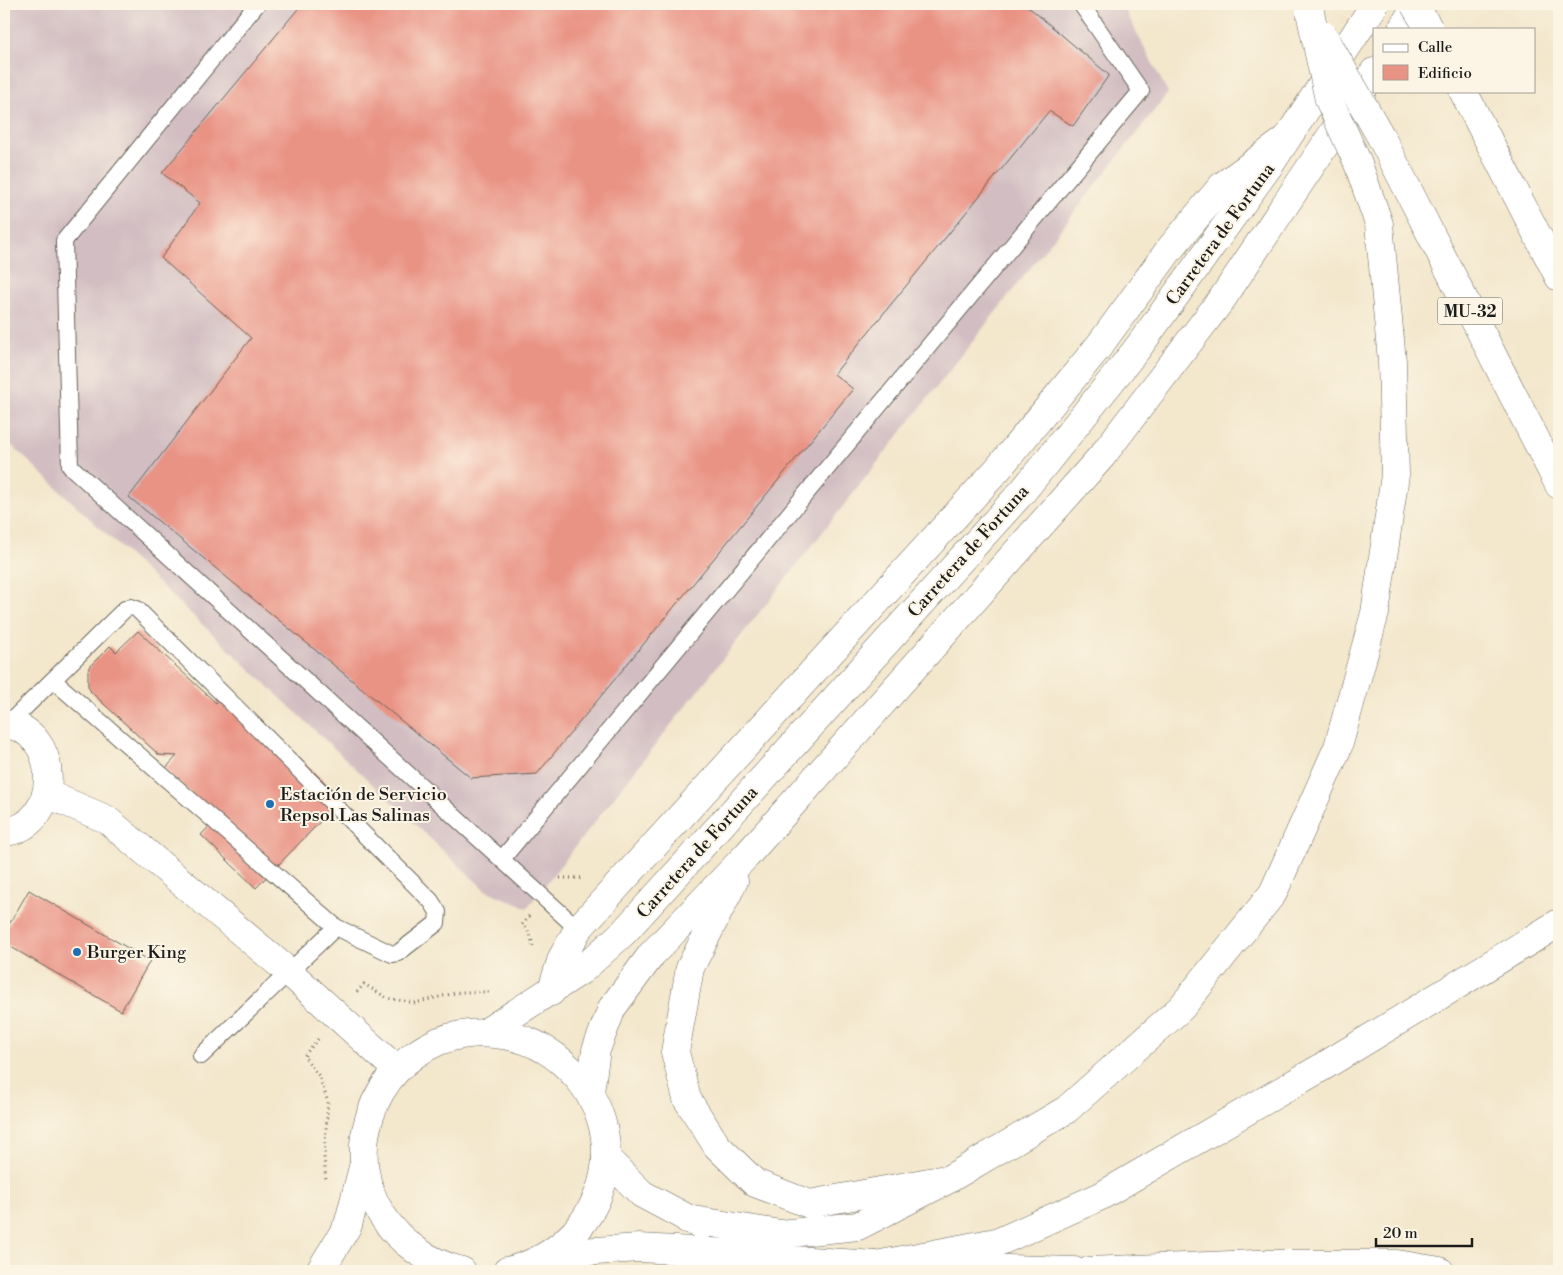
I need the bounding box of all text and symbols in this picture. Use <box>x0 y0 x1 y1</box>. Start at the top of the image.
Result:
legend <box>1373 28 1536 92</box>
text: Calle <box>1418 38 1452 57</box>
text: Edificio <box>1418 64 1472 83</box>
street label: Carretera de Fortuna <box>1161 158 1280 310</box>
road number: MU-32 <box>1438 298 1502 324</box>
street label: Carretera de Fortuna <box>903 480 1035 622</box>
street label: Carretera de Fortuna <box>632 781 764 923</box>
place label: Estación de Servicio Repsol Las Salinas <box>280 783 447 827</box>
marker: Estación de Servicio Repsol Las Salinas <box>264 798 276 810</box>
place label: Burger King <box>86 941 187 964</box>
marker: Burger King <box>71 946 83 958</box>
scale bar <box>1376 1215 1472 1247</box>
text: 20 m <box>1383 1224 1418 1243</box>

